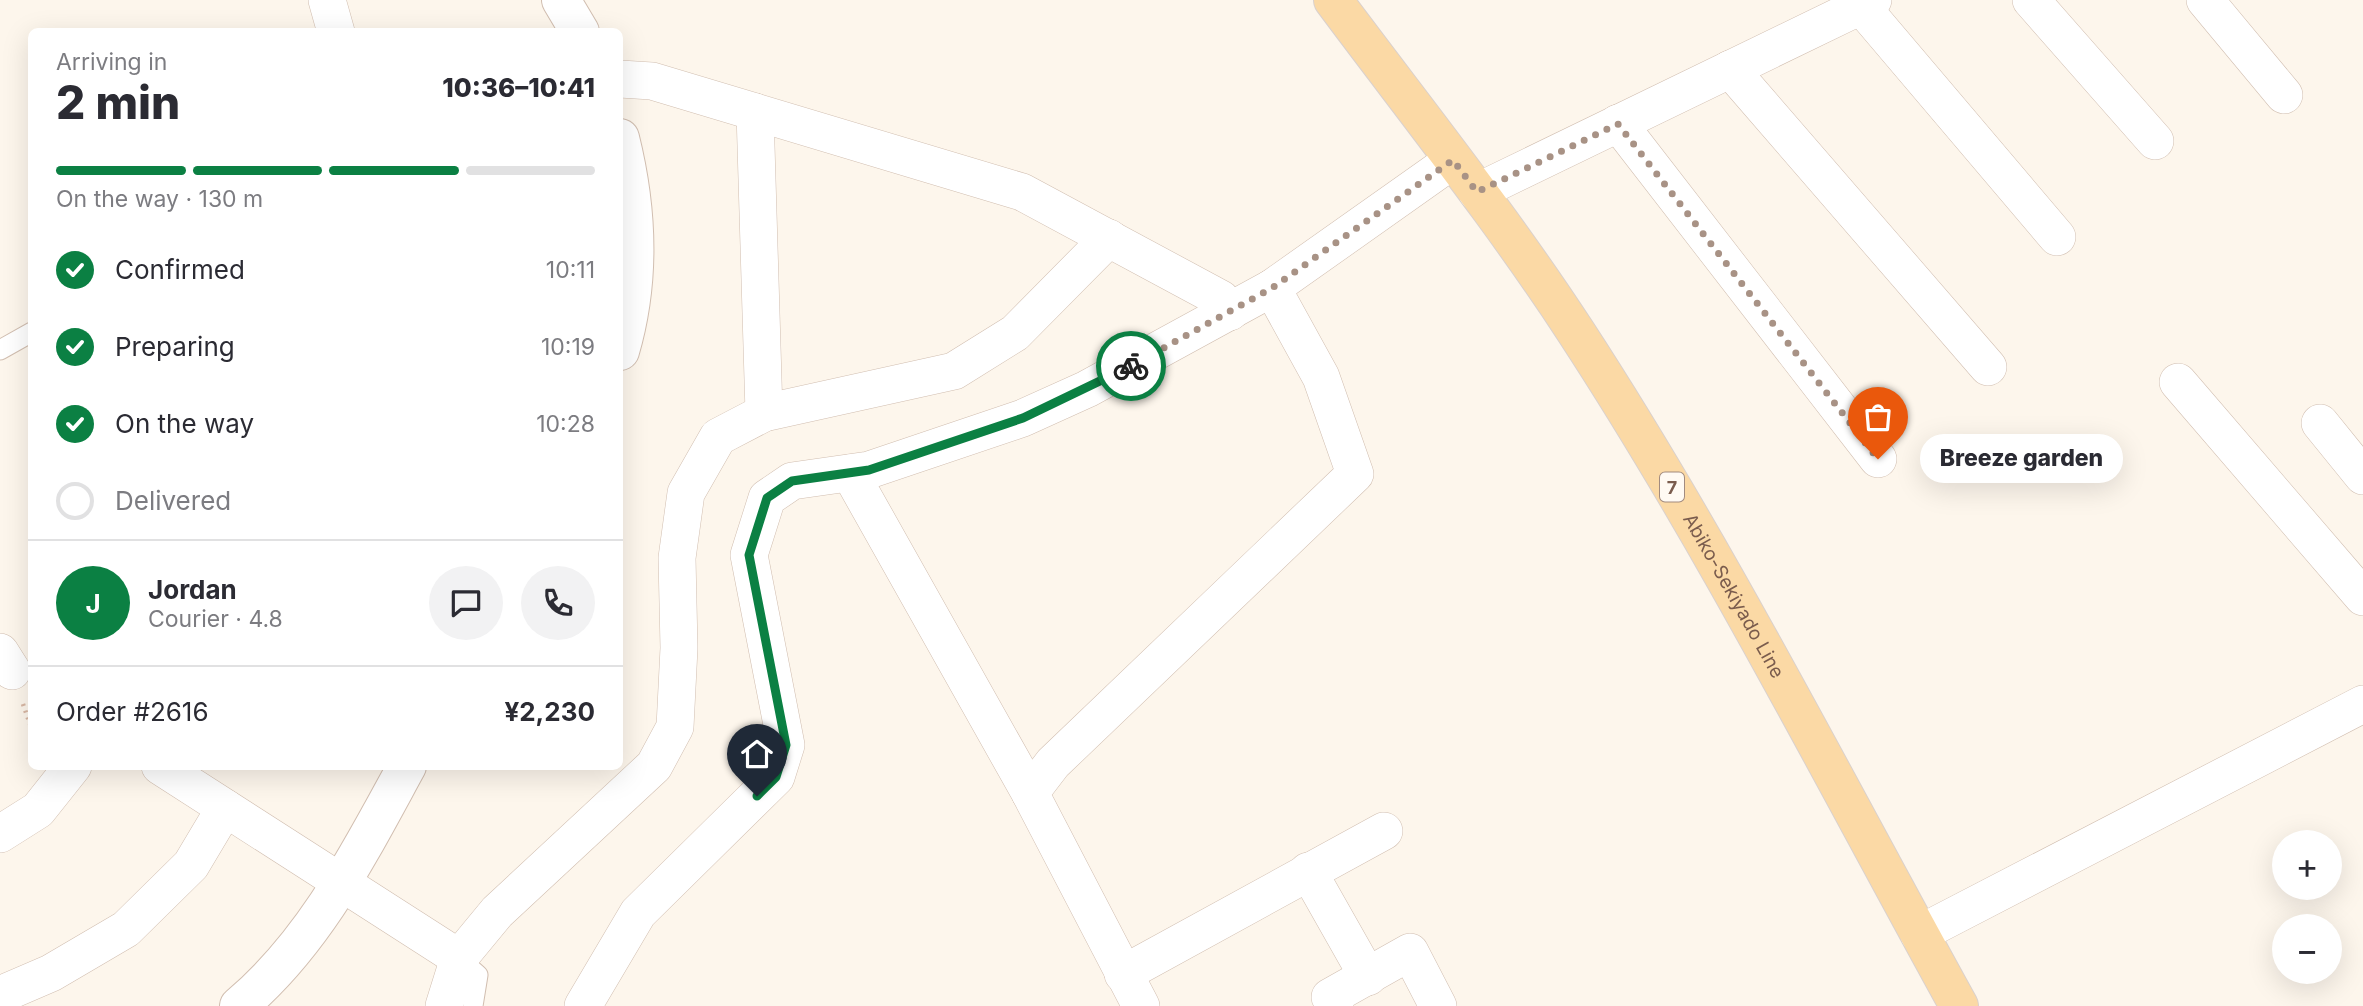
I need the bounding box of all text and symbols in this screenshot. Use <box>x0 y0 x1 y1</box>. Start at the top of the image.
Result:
text: Arriving in <box>56 48 167 76</box>
text: 10:36–10:41 <box>442 72 595 103</box>
text: 2 min <box>56 74 180 130</box>
text: On the way · 130 m <box>56 185 263 213</box>
icon: check <box>56 251 94 289</box>
text: Confirmed <box>115 254 245 285</box>
text: 10:11 <box>546 256 595 284</box>
icon: check <box>56 328 94 366</box>
text: Preparing <box>115 331 235 362</box>
courier <box>1096 331 1166 401</box>
text: 10:19 <box>541 333 595 361</box>
icon: bike <box>1112 347 1150 385</box>
pin <box>1848 387 1908 459</box>
icon: bag <box>1859 398 1897 436</box>
icon: check <box>56 405 94 443</box>
text: On the way <box>115 408 254 439</box>
text: 10:28 <box>536 410 595 438</box>
callout: Breeze garden <box>1920 434 2123 484</box>
text: Breeze garden <box>1940 444 2103 472</box>
road number: 7 <box>1660 472 1684 502</box>
text: Delivered <box>115 485 231 516</box>
street label: Abiko-Sekiyado Line <box>1679 509 1790 682</box>
button: chat <box>429 566 503 640</box>
button: phone <box>521 566 595 640</box>
text: Jordan <box>148 574 237 605</box>
text: J <box>85 588 101 619</box>
text: Courier · 4.8 <box>148 605 283 633</box>
text: Order #2616 <box>56 696 209 727</box>
text: ¥2,230 <box>504 696 595 727</box>
pin <box>727 724 787 796</box>
icon: home <box>738 735 776 773</box>
map controls <box>2272 830 2342 984</box>
button: + <box>2272 830 2342 900</box>
button: − <box>2272 914 2342 984</box>

